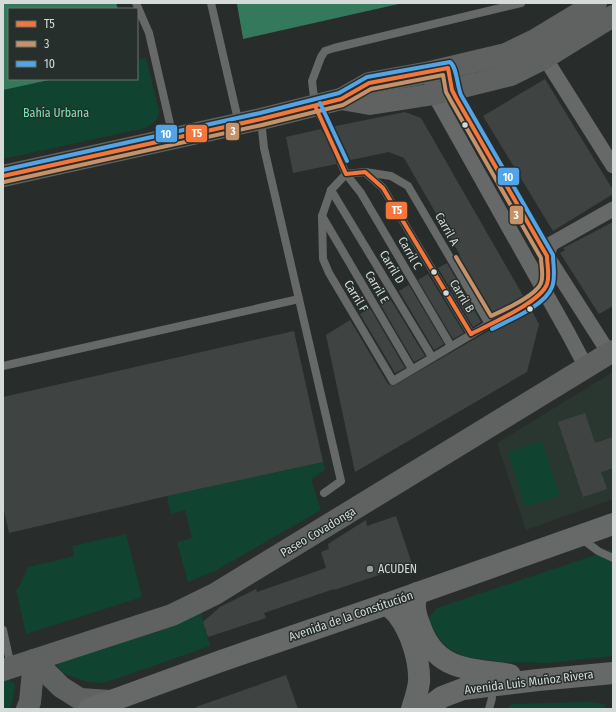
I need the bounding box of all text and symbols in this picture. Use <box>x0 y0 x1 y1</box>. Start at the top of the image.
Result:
legend <box>8 8 138 80</box>
text: T5 <box>44 17 55 31</box>
text: 3 <box>44 37 49 51</box>
text: 10 <box>44 57 55 71</box>
park label: Bahía Urbana <box>23 106 89 120</box>
unlabelled marker <box>460 120 470 130</box>
line badge: 3 <box>225 122 240 141</box>
line badge: 10 <box>155 124 178 143</box>
line badge: T5 <box>185 124 208 143</box>
text: 3 <box>229 125 236 138</box>
text: T5 <box>192 127 203 140</box>
text: 10 <box>161 128 171 141</box>
line badge: 10 <box>497 167 520 186</box>
text: 10 <box>503 171 513 184</box>
line badge: T5 <box>385 201 408 220</box>
text: T5 <box>392 204 403 217</box>
line badge: 3 <box>509 205 524 225</box>
text: 3 <box>512 209 519 222</box>
street label: Carril A <box>432 210 462 248</box>
street label: Carril C <box>395 234 425 272</box>
street label: Carril D <box>377 248 407 286</box>
unlabelled marker <box>429 267 439 277</box>
street label: Carril E <box>362 268 392 306</box>
street label: Carril B <box>447 277 477 315</box>
street label: Carril F <box>341 278 371 315</box>
unlabelled marker <box>441 288 451 298</box>
unlabelled marker <box>525 304 535 314</box>
street label: Paseo Covadonga <box>278 504 358 560</box>
place label: ACUDEN <box>378 562 417 576</box>
marker: ACUDEN <box>365 564 375 574</box>
street label: Avenida de la Constitución <box>287 588 415 644</box>
street label: Avenida Luis Muñoz Rivera <box>464 667 594 697</box>

